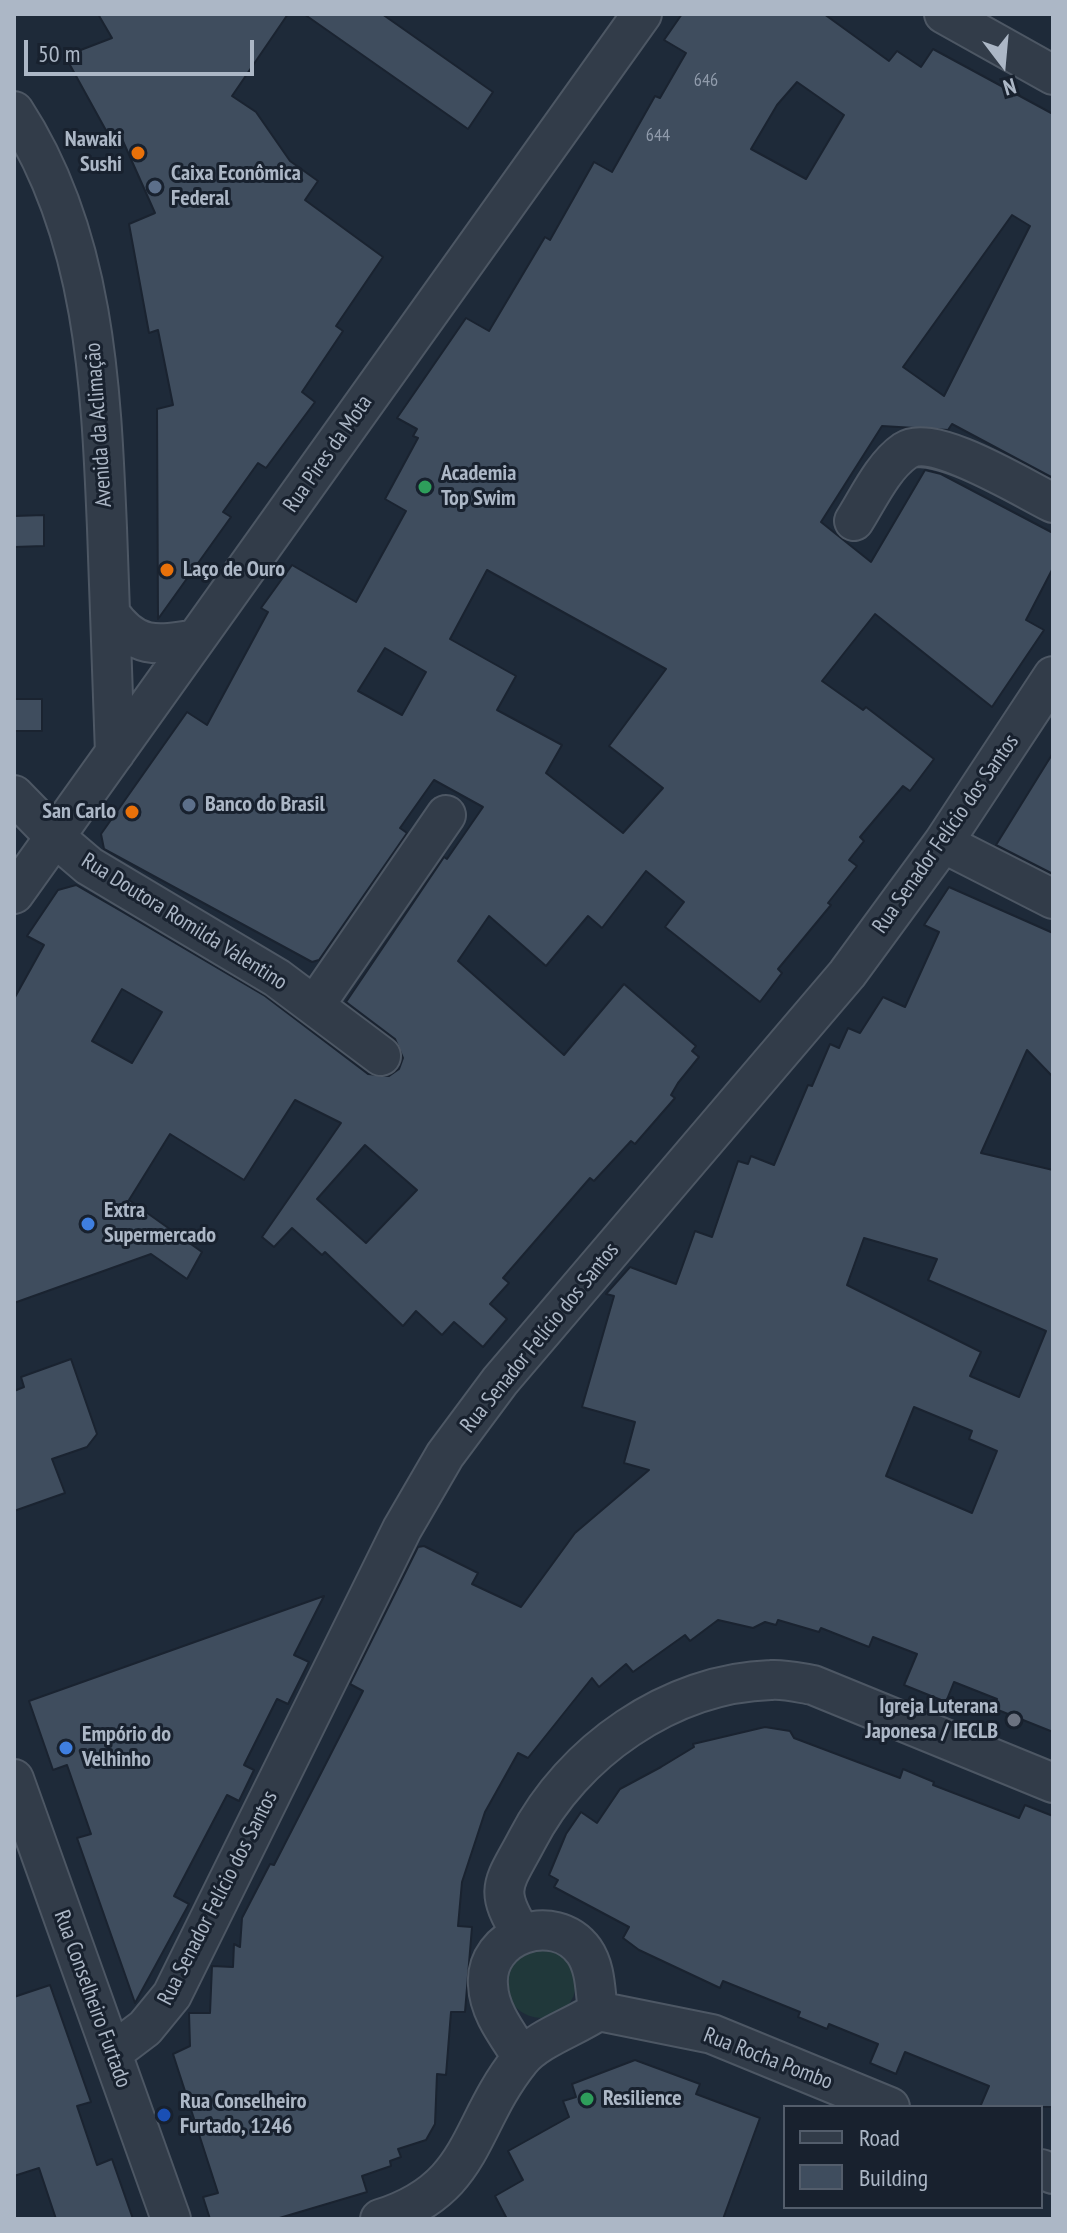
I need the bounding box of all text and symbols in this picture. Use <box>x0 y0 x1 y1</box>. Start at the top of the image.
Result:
scale bar <box>28 24 258 74</box>
north arrow <box>963 24 1043 104</box>
text: 50 m <box>38 38 80 69</box>
house number: 646 <box>694 70 718 92</box>
text: N <box>1000 72 1019 102</box>
house number: 644 <box>646 125 670 147</box>
place label: Nawaki Sushi <box>65 127 122 178</box>
marker: Nawaki Sushi <box>129 144 147 162</box>
place label: Caixa Econômica Federal <box>171 161 301 212</box>
marker: Caixa Econômica Federal <box>146 178 164 196</box>
street label: Avenida da Aclimação <box>80 342 118 508</box>
street label: Rua Pires da Mota <box>278 390 378 518</box>
place label: Academia Top Swim <box>441 461 516 512</box>
marker: Academia Top Swim <box>416 478 434 496</box>
place label: Laço de Ouro <box>183 557 285 583</box>
marker: Laço de Ouro <box>158 561 176 579</box>
street label: Rua Senador Felício dos Santos <box>867 729 1025 939</box>
place label: Banco do Brasil <box>205 792 325 818</box>
marker: Banco do Brasil <box>180 796 198 814</box>
place label: San Carlo <box>42 799 116 825</box>
marker: San Carlo <box>123 803 141 821</box>
street label: Rua Doutora Romilda Valentino <box>76 848 292 996</box>
place label: Extra Supermercado <box>104 1198 216 1250</box>
marker: Extra Supermercado <box>79 1215 97 1233</box>
street label: Rua Senador Felício dos Santos <box>455 1238 625 1438</box>
place label: Igreja Luterana Japonesa / IECLB <box>865 1694 998 1746</box>
marker: Igreja Luterana Japonesa / IECLB <box>1005 1711 1023 1729</box>
place label: Empório do Velhinho <box>82 1722 171 1774</box>
marker: Empório do Velhinho <box>57 1739 75 1757</box>
street label: Rua Senador Felício dos Santos <box>152 1786 284 2010</box>
street label: Rua Conselheiro Furtado <box>48 1907 136 2091</box>
street label: Rua Rocha Pombo <box>700 2022 836 2096</box>
place label: Resilience <box>603 2086 682 2112</box>
place label: Rua Conselheiro Furtado, 1246 <box>180 2089 306 2140</box>
marker: Resilience <box>578 2090 596 2108</box>
legend <box>783 2105 1043 2209</box>
marker: Rua Conselheiro Furtado, 1246 <box>155 2106 173 2124</box>
text: Road <box>859 2122 900 2153</box>
text: Building <box>859 2162 928 2193</box>

